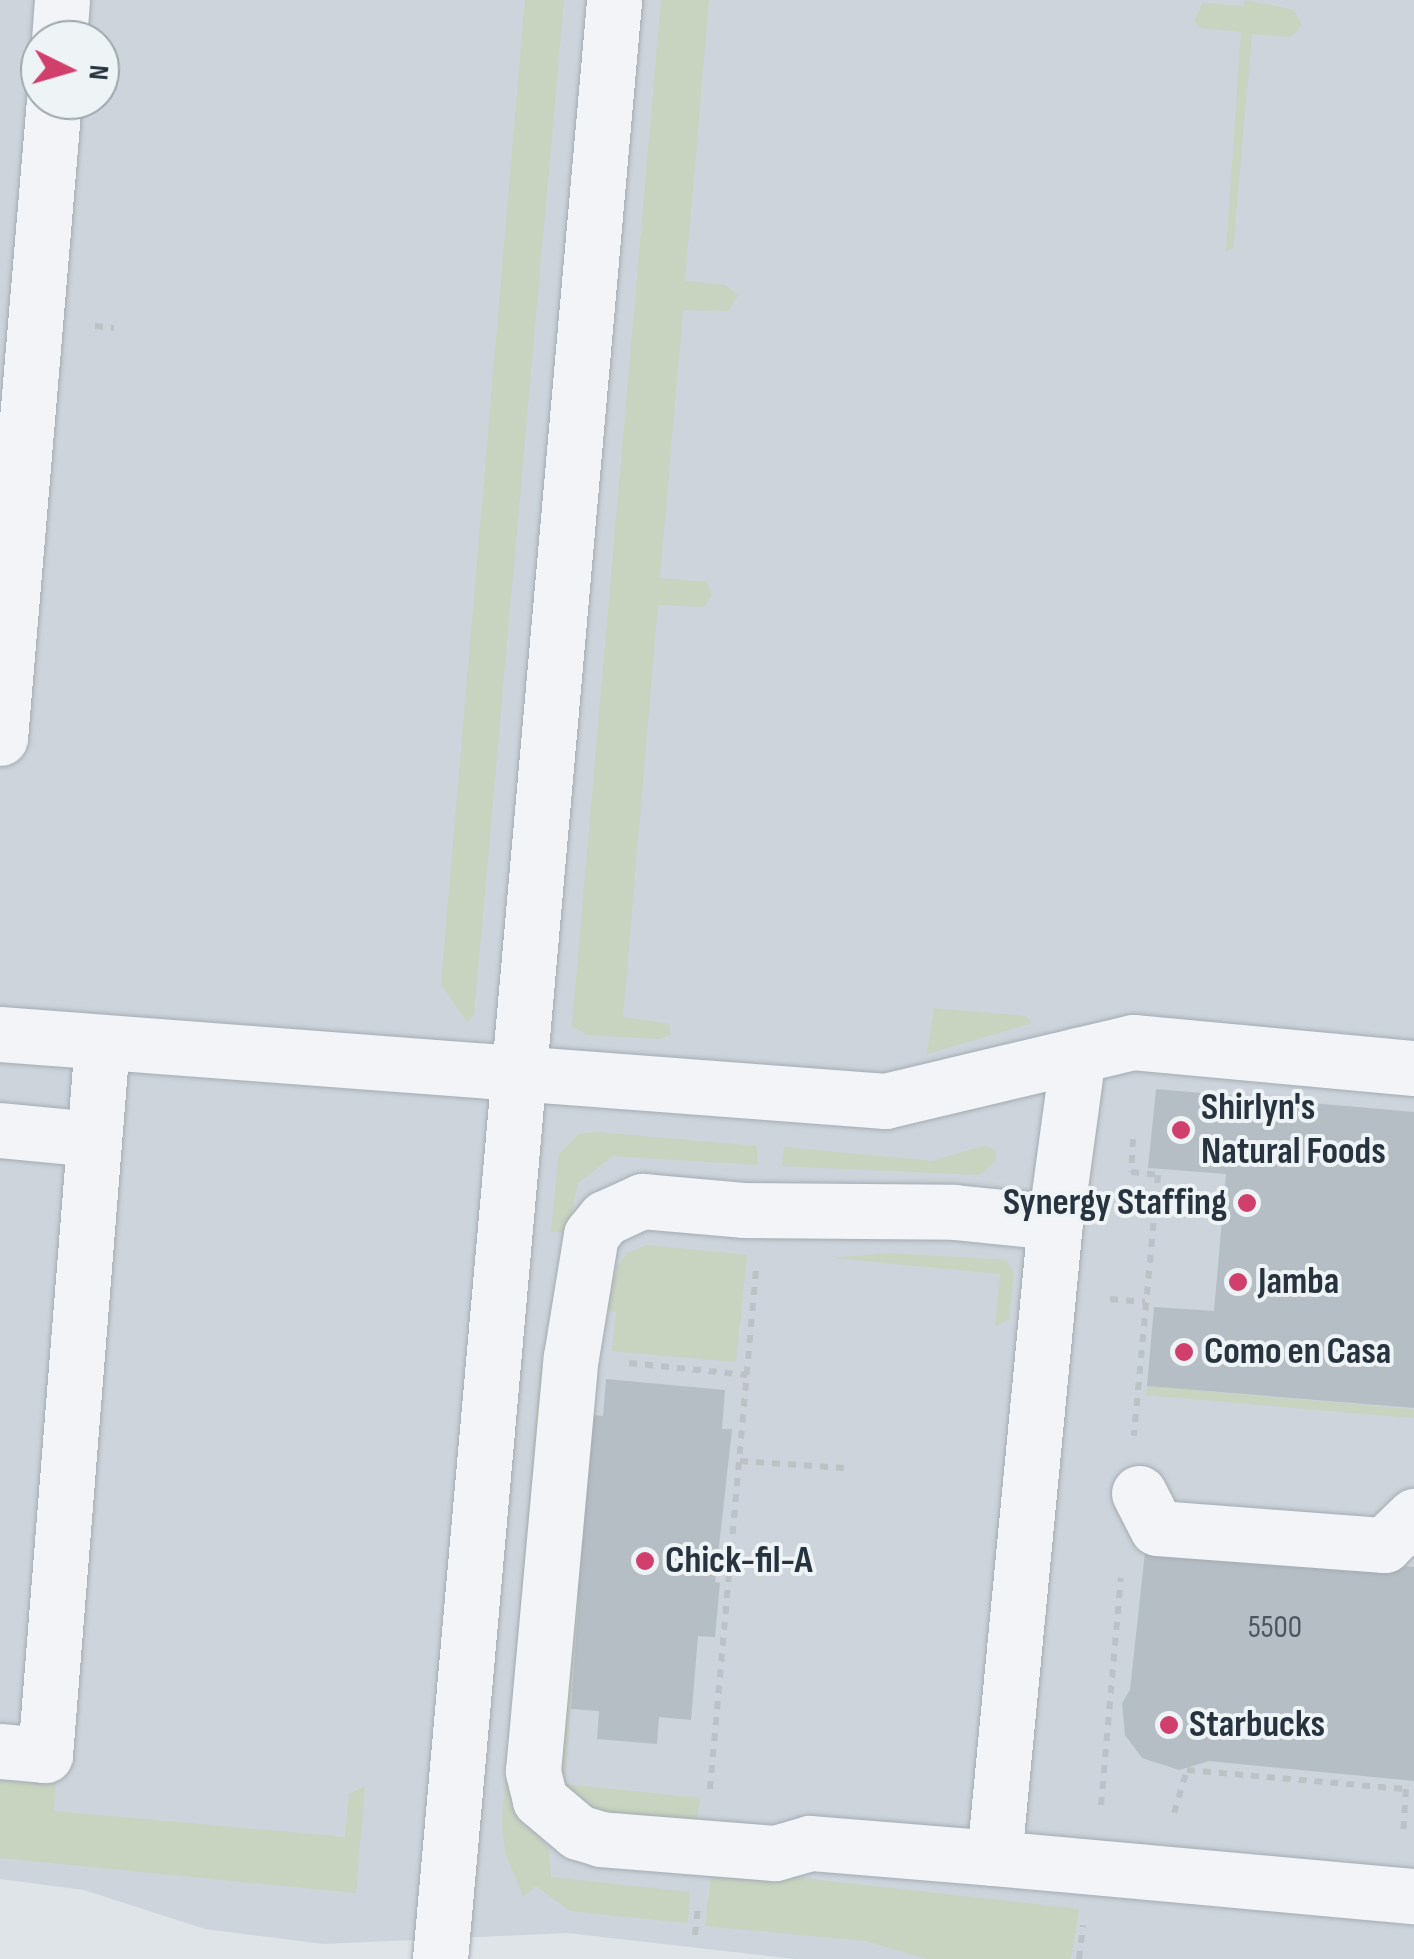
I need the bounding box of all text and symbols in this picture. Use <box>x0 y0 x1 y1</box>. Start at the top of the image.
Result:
north arrow <box>20 20 120 120</box>
text: N <box>81 64 115 81</box>
place label: Shirlyn's Natural Foods <box>1201 1085 1386 1174</box>
marker: Shirlyn's Natural Foods <box>1170 1119 1192 1141</box>
place label: Synergy Staffing <box>1003 1180 1227 1226</box>
marker: Synergy Staffing <box>1236 1192 1258 1214</box>
place label: Jamba <box>1258 1259 1339 1305</box>
marker: Jamba <box>1227 1271 1249 1293</box>
place label: Como en Casa <box>1204 1329 1391 1375</box>
marker: Como en Casa <box>1173 1341 1195 1363</box>
place label: Chick-fil-A <box>665 1538 813 1584</box>
marker: Chick-fil-A <box>634 1550 656 1572</box>
house number: 5500 <box>1248 1609 1302 1647</box>
place label: Starbucks <box>1189 1702 1325 1748</box>
marker: Starbucks <box>1158 1714 1180 1736</box>

